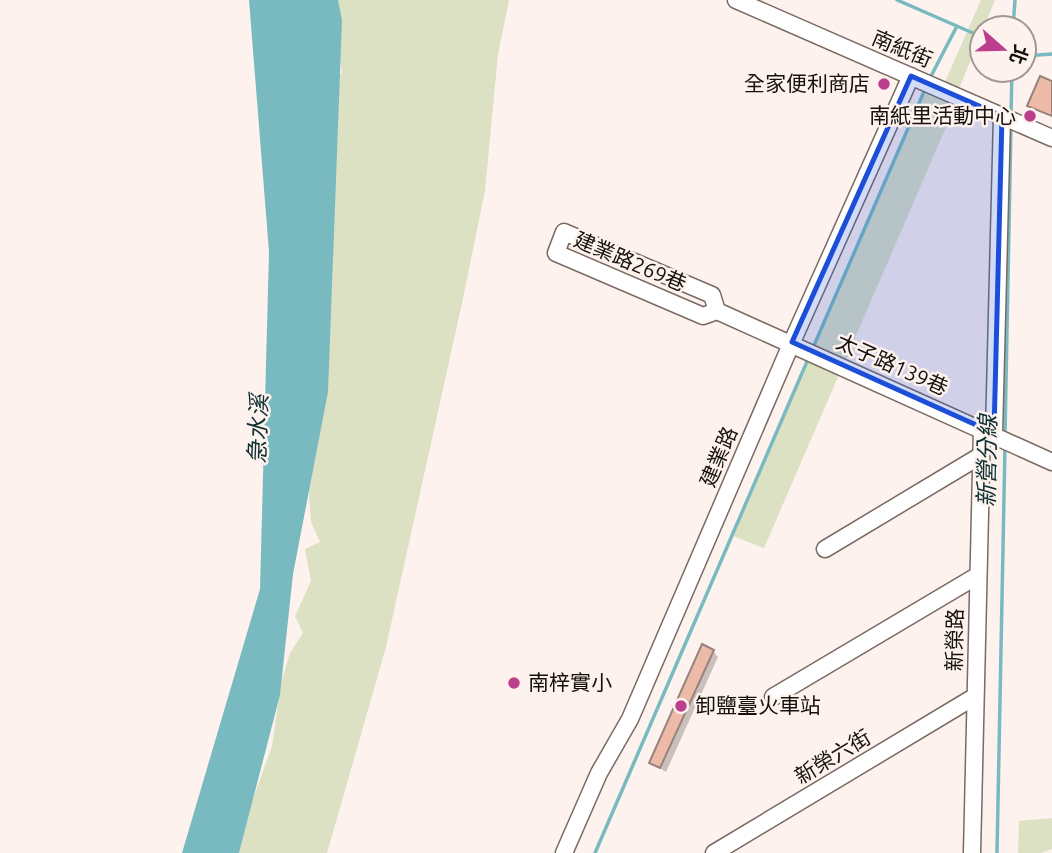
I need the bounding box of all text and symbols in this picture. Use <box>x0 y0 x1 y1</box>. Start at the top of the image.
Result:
north arrow <box>968 14 1038 84</box>
street label: 南紙街 <box>869 25 936 71</box>
text: 北 <box>1005 42 1033 68</box>
place label: 全家便利商店 <box>744 71 870 95</box>
marker: 全家便利商店 <box>876 76 892 92</box>
place label: 南紙里活動中心 <box>869 103 1016 127</box>
marker: 南紙里活動中心 <box>1022 108 1038 124</box>
street label: 建業路269巷 <box>571 227 690 295</box>
street label: 太子路139巷 <box>833 329 952 399</box>
water label: 急水溪 <box>244 391 271 464</box>
water label: 新營分線 <box>973 412 1000 507</box>
street label: 建業路 <box>695 423 741 490</box>
street label: 新榮路 <box>941 608 967 672</box>
place label: 南梓實小 <box>528 670 612 694</box>
marker: 南梓實小 <box>506 675 522 691</box>
place label: 卸鹽臺火車站 <box>695 693 821 717</box>
marker: 卸鹽臺火車站 <box>673 698 689 714</box>
street label: 新榮六街 <box>790 724 875 788</box>

